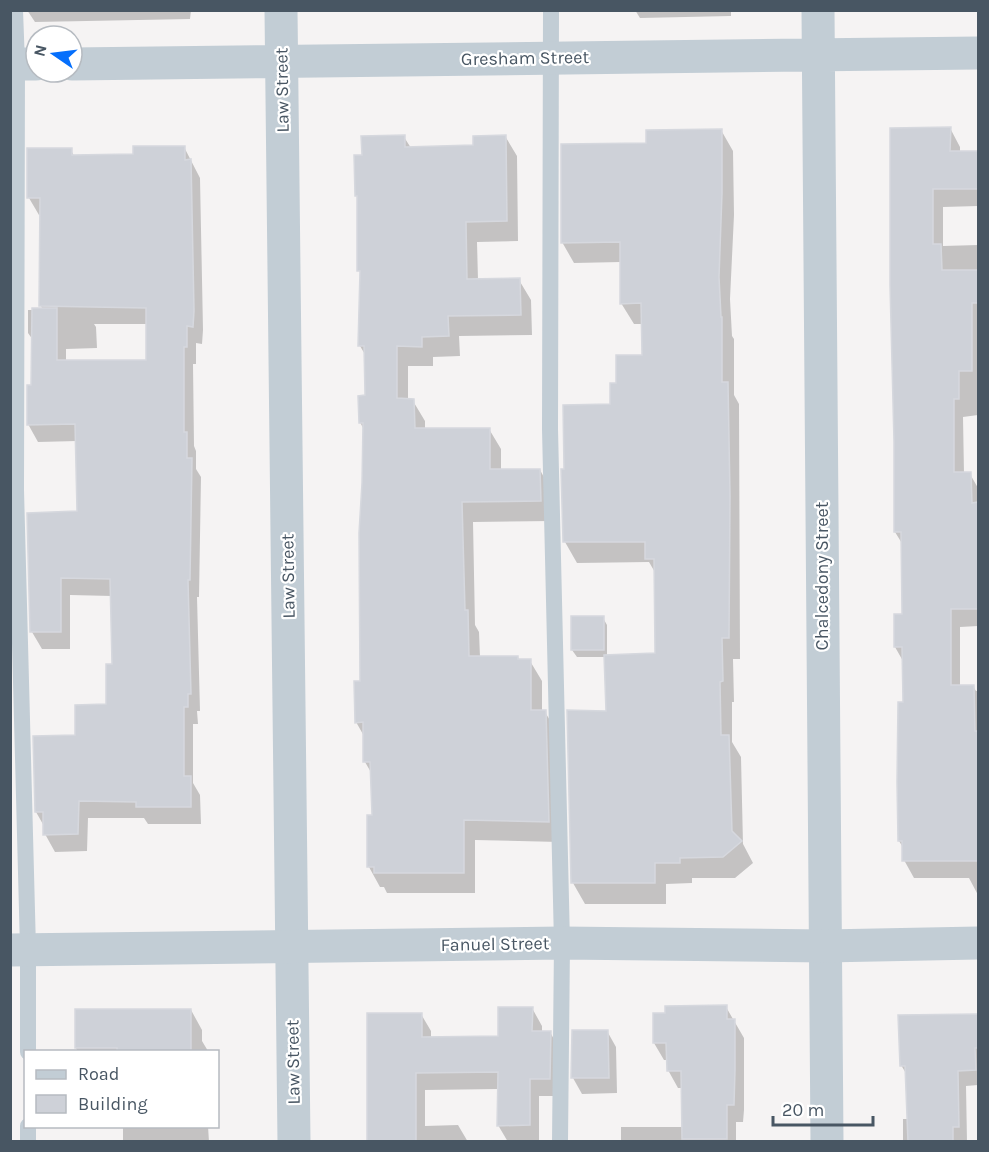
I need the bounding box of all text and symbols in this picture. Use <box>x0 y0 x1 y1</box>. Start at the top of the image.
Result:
north arrow <box>24 24 84 84</box>
text: N <box>29 43 51 58</box>
street label: Gresham Street <box>461 46 589 70</box>
street label: Law Street <box>270 47 294 133</box>
street label: Chalcedony Street <box>811 501 833 650</box>
street label: Law Street <box>276 533 300 619</box>
street label: Fanuel Street <box>440 932 550 956</box>
street label: Law Street <box>281 1019 305 1105</box>
legend <box>24 1050 219 1128</box>
text: Road <box>78 1063 119 1085</box>
scale bar <box>773 1089 874 1127</box>
text: Building <box>78 1093 148 1115</box>
text: 20 m <box>782 1099 824 1121</box>

